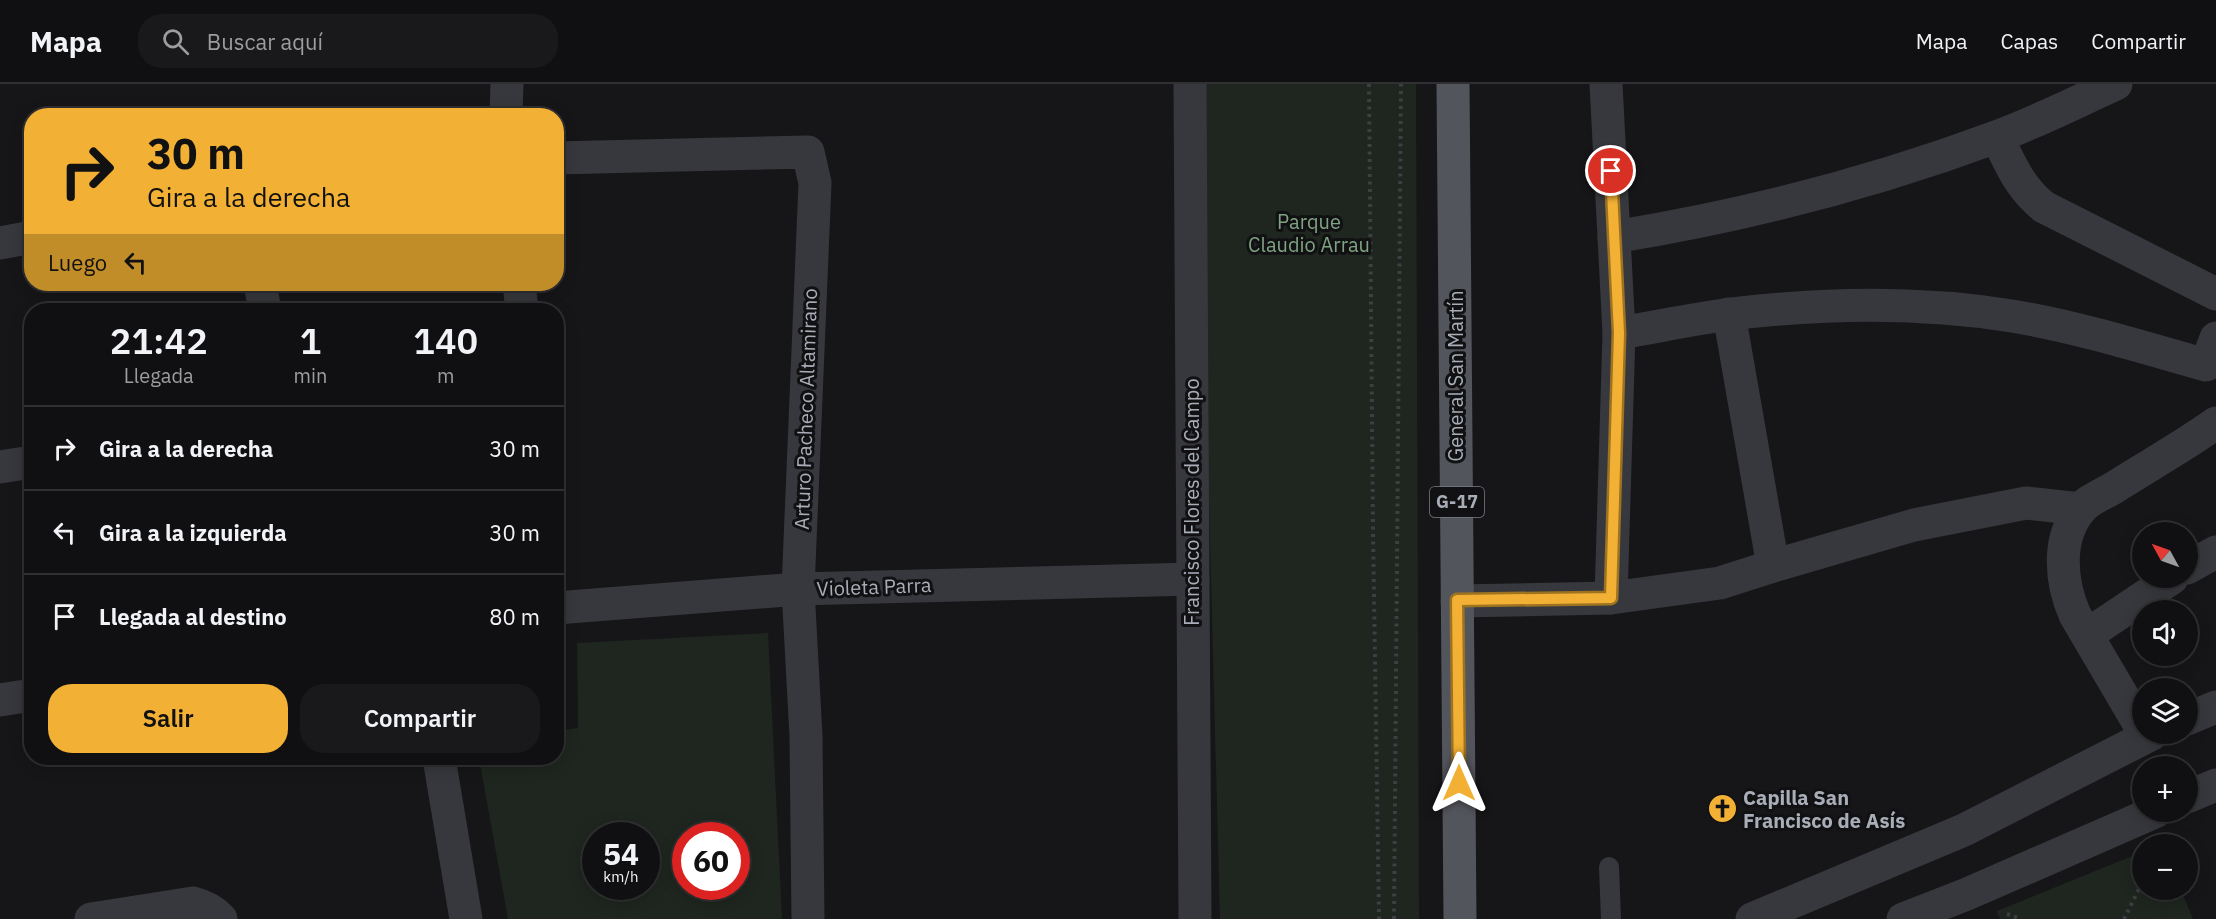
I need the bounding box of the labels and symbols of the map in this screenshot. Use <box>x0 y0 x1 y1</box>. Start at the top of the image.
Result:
pin <box>1585 145 1636 196</box>
park label: Parque Claudio Arrau <box>1248 208 1370 258</box>
street label: Arturo Pacheco Altamirano <box>788 288 823 530</box>
street label: General San Martín <box>1442 290 1469 462</box>
street label: Francisco Flores del Campo <box>1178 378 1205 626</box>
road number: G-17 <box>1430 487 1484 517</box>
north arrow <box>2132 522 2198 588</box>
street label: Violeta Parra <box>816 571 932 602</box>
position arrow <box>1427 751 1491 815</box>
place label: Capilla San Francisco de Asís <box>1743 784 1905 834</box>
church icon: Capilla San Francisco de Asís <box>1706 793 1738 825</box>
speed limit sign: 60 <box>672 822 750 900</box>

